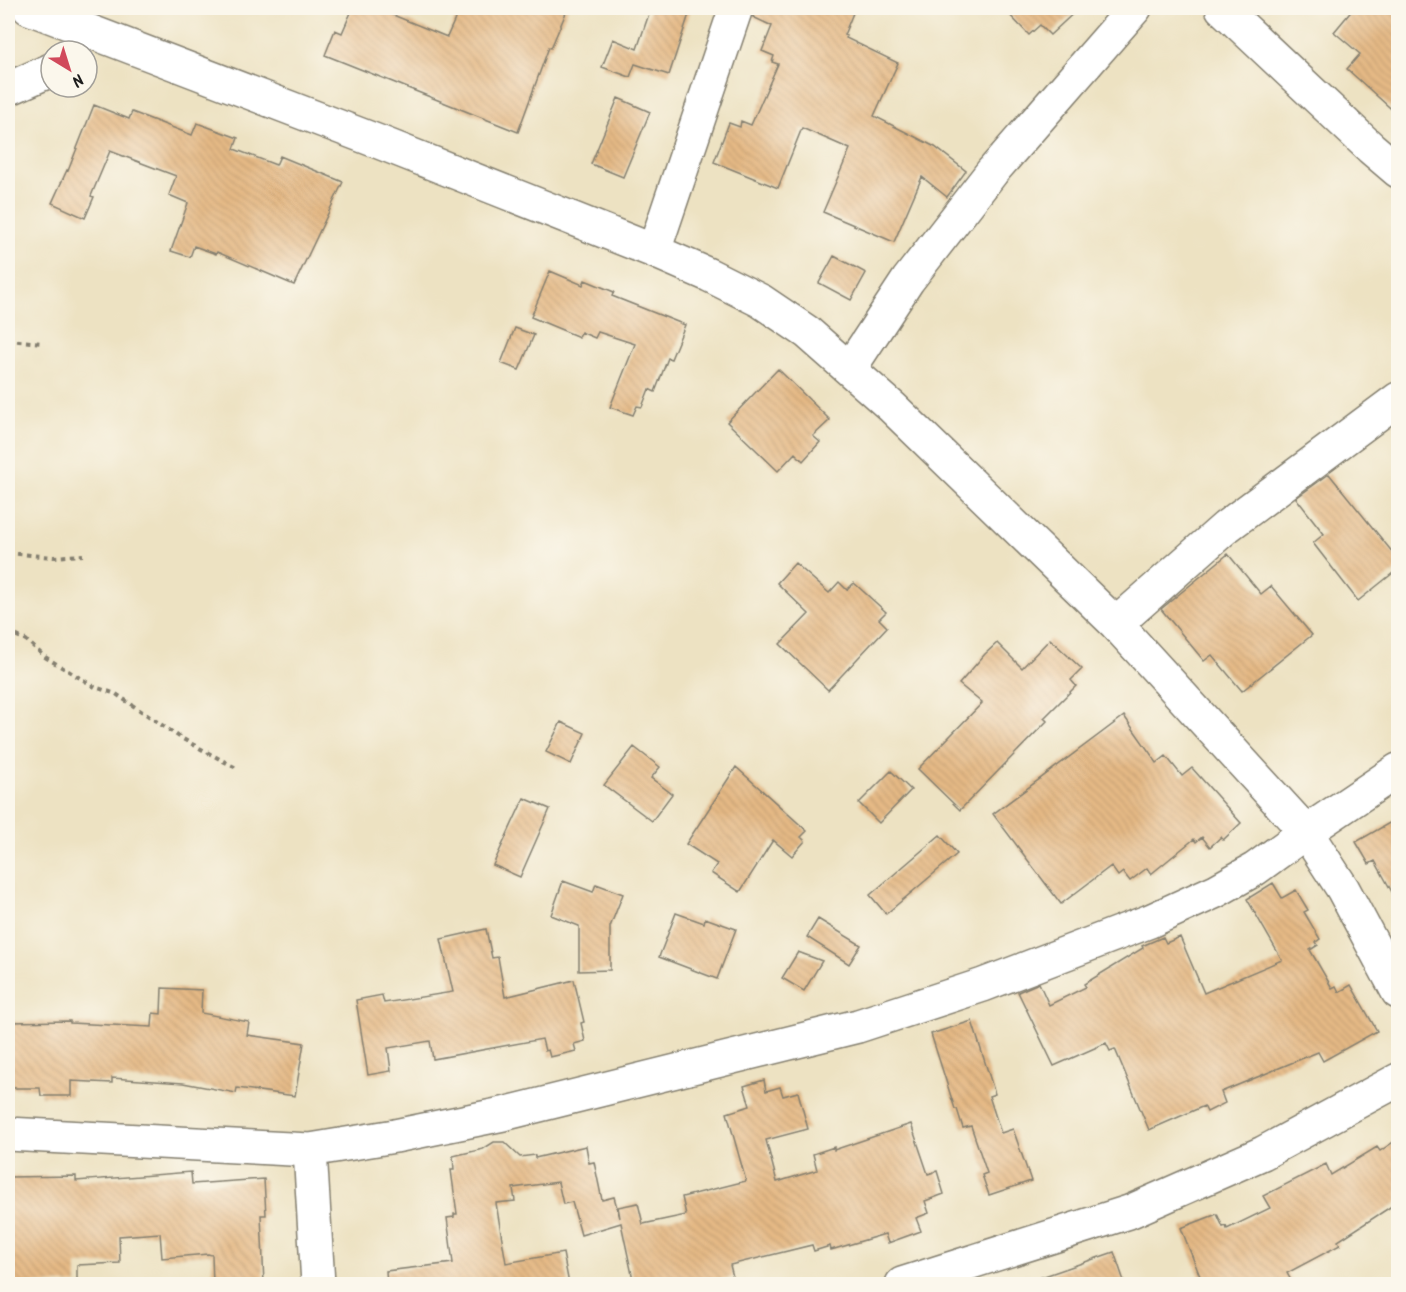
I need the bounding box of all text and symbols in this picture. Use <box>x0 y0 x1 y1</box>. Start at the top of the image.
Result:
north arrow <box>39 39 99 99</box>
text: N <box>66 67 89 93</box>

